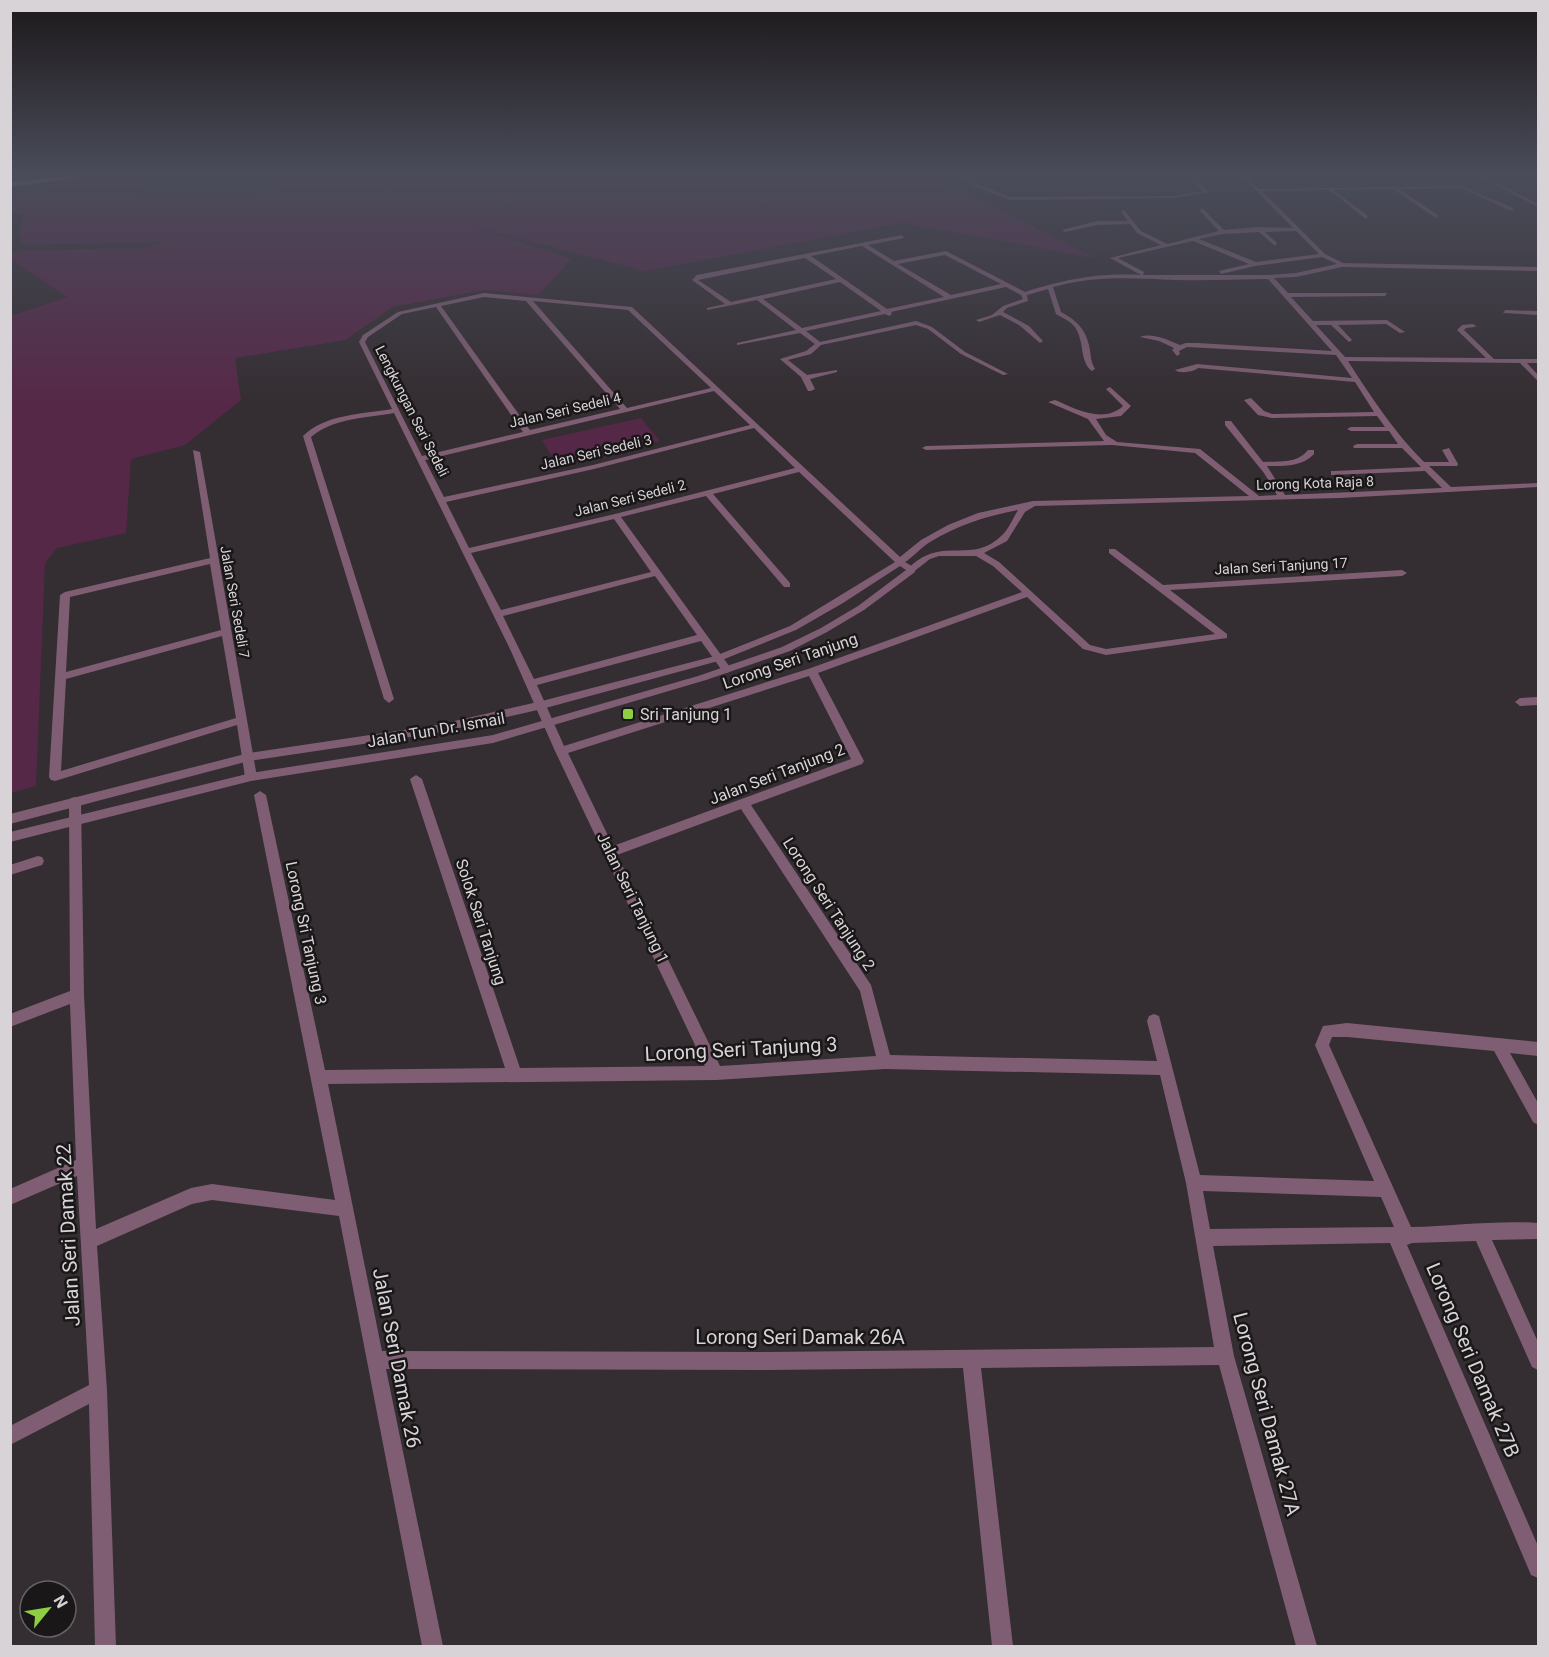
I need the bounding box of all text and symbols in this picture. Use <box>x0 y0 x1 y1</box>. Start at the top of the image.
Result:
street label: Lengkungan Seri Sedeli <box>372 343 452 479</box>
street label: Jalan Seri Sedeli 4 <box>508 389 623 431</box>
street label: Jalan Seri Sedeli 3 <box>539 431 653 473</box>
street label: Lorong Kota Raja 8 <box>1256 473 1374 493</box>
street label: Jalan Seri Sedeli 2 <box>573 476 687 520</box>
street label: Jalan Seri Sedeli 7 <box>217 544 253 660</box>
street label: Jalan Seri Tanjung 17 <box>1214 555 1348 577</box>
street label: Lorong Seri Tanjung <box>720 629 860 693</box>
place label: Sri Tanjung 1 <box>640 705 732 724</box>
marker: Sri Tanjung 1 <box>621 707 635 721</box>
street label: Jalan Tun Dr. Ismail <box>366 709 506 751</box>
street label: Jalan Seri Tanjung 2 <box>707 739 847 809</box>
street label: Jalan Seri Tanjung 1 <box>593 829 673 967</box>
street label: Lorong Seri Tanjung 2 <box>779 834 879 974</box>
street label: Solok Seri Tanjung <box>452 857 510 987</box>
street label: Lorong Sri Tanjung 3 <box>282 860 330 1006</box>
street label: Lorong Seri Tanjung 3 <box>644 1032 838 1066</box>
street label: Jalan Seri Damak 22 <box>51 1143 85 1327</box>
street label: Lorong Seri Damak 27B <box>1421 1259 1525 1461</box>
street label: Jalan Seri Damak 26 <box>368 1266 426 1450</box>
street label: Lorong Seri Damak 27A <box>1228 1310 1306 1518</box>
street label: Lorong Seri Damak 26A <box>695 1325 905 1349</box>
north arrow <box>18 1579 78 1639</box>
text: N <box>50 1592 72 1611</box>

